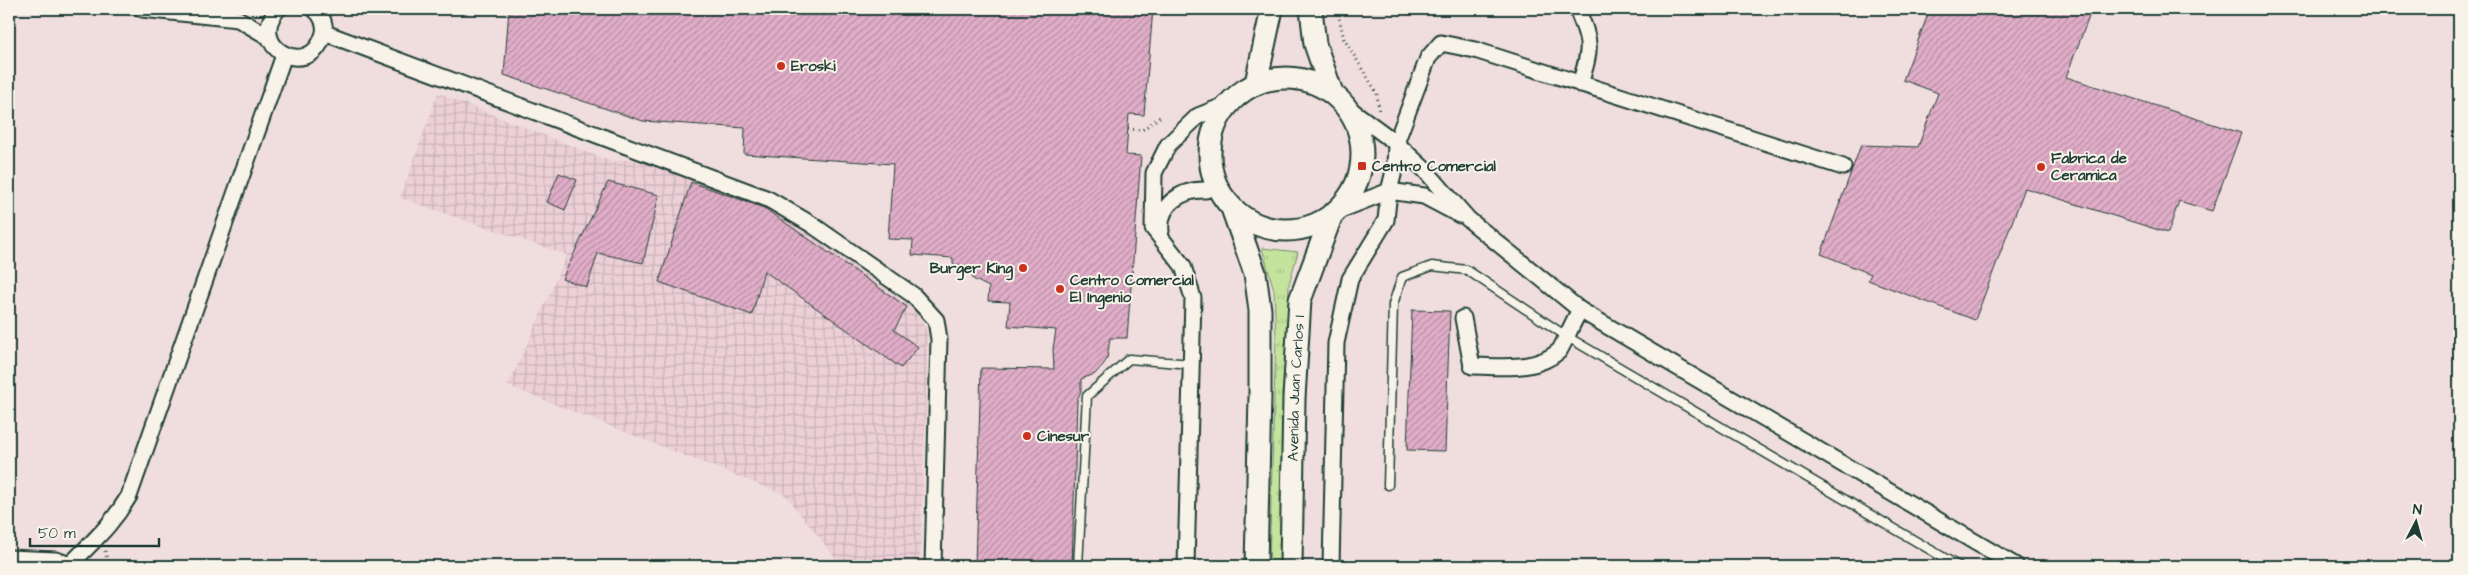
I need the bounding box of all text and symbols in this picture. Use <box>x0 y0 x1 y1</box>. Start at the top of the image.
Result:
place label: Eroski <box>791 56 836 77</box>
marker: Eroski <box>775 60 787 72</box>
place label: Fabrica de Ceramica <box>2051 148 2127 186</box>
place label: Centro Comercial <box>1372 156 1497 177</box>
marker: Centro Comercial <box>1356 160 1368 172</box>
marker: Fabrica de Ceramica <box>2035 161 2047 173</box>
place label: Burger King <box>930 258 1013 281</box>
marker: Burger King <box>1017 262 1029 274</box>
place label: Centro Comercial El Ingenio <box>1070 270 1195 310</box>
marker: Centro Comercial El Ingenio <box>1054 283 1066 295</box>
street label: Avenida Juan Carlos I <box>1283 314 1310 461</box>
place label: Cinesur <box>1037 426 1090 447</box>
marker: Cinesur <box>1021 430 1033 442</box>
north arrow <box>2390 498 2440 548</box>
text: N <box>2412 500 2423 520</box>
scale bar <box>30 515 159 547</box>
text: 50 m <box>38 523 76 544</box>

